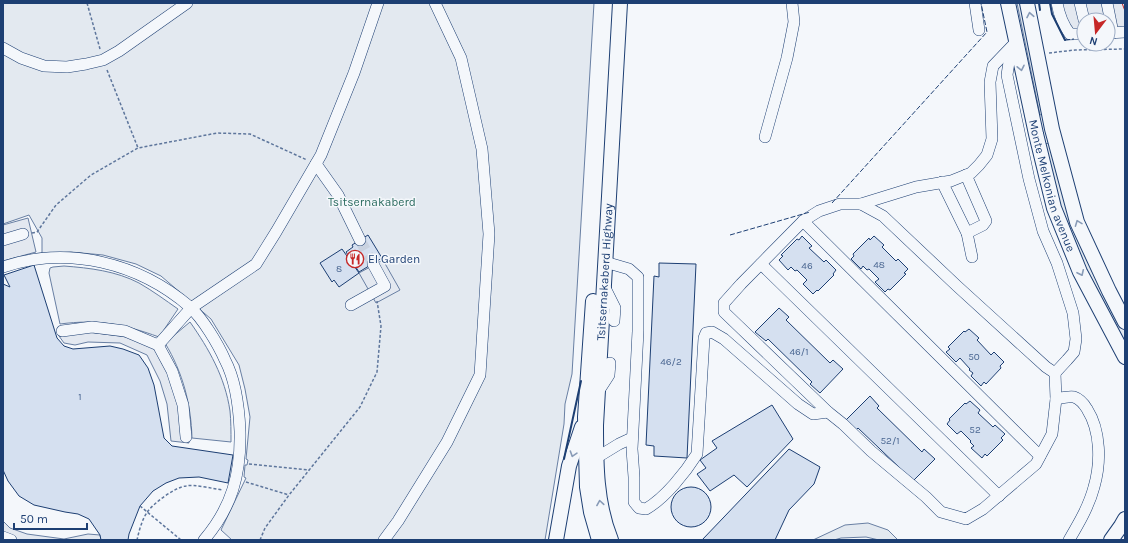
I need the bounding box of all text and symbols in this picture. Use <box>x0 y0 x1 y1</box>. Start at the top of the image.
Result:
one-way arrow <box>1026 12 1034 18</box>
north arrow <box>1076 12 1116 52</box>
text: N <box>1088 34 1099 48</box>
one-way arrow <box>1017 65 1025 71</box>
street label: Monte Melkonian avenue <box>1026 118 1078 254</box>
park label: Tsitsernakaberd <box>328 195 416 209</box>
street label: Tsitsernakaberd Highway <box>594 203 616 341</box>
one-way arrow <box>1074 220 1082 227</box>
restaurant icon: El Garden <box>345 249 365 269</box>
place label: El Garden <box>368 252 420 266</box>
house number: 48 <box>873 259 885 271</box>
house number: 46 <box>801 260 813 272</box>
house number: 8 <box>336 263 342 275</box>
one-way arrow <box>1076 269 1084 276</box>
house number: 46/1 <box>790 346 808 358</box>
house number: 50 <box>968 351 980 363</box>
house number: 46/2 <box>660 356 682 368</box>
house number: 1 <box>78 391 82 403</box>
house number: 52 <box>969 424 981 436</box>
house number: 52/1 <box>880 435 900 447</box>
one-way arrow <box>569 451 578 458</box>
one-way arrow <box>596 500 605 506</box>
scale bar <box>14 505 87 531</box>
text: 50 m <box>20 512 48 526</box>

